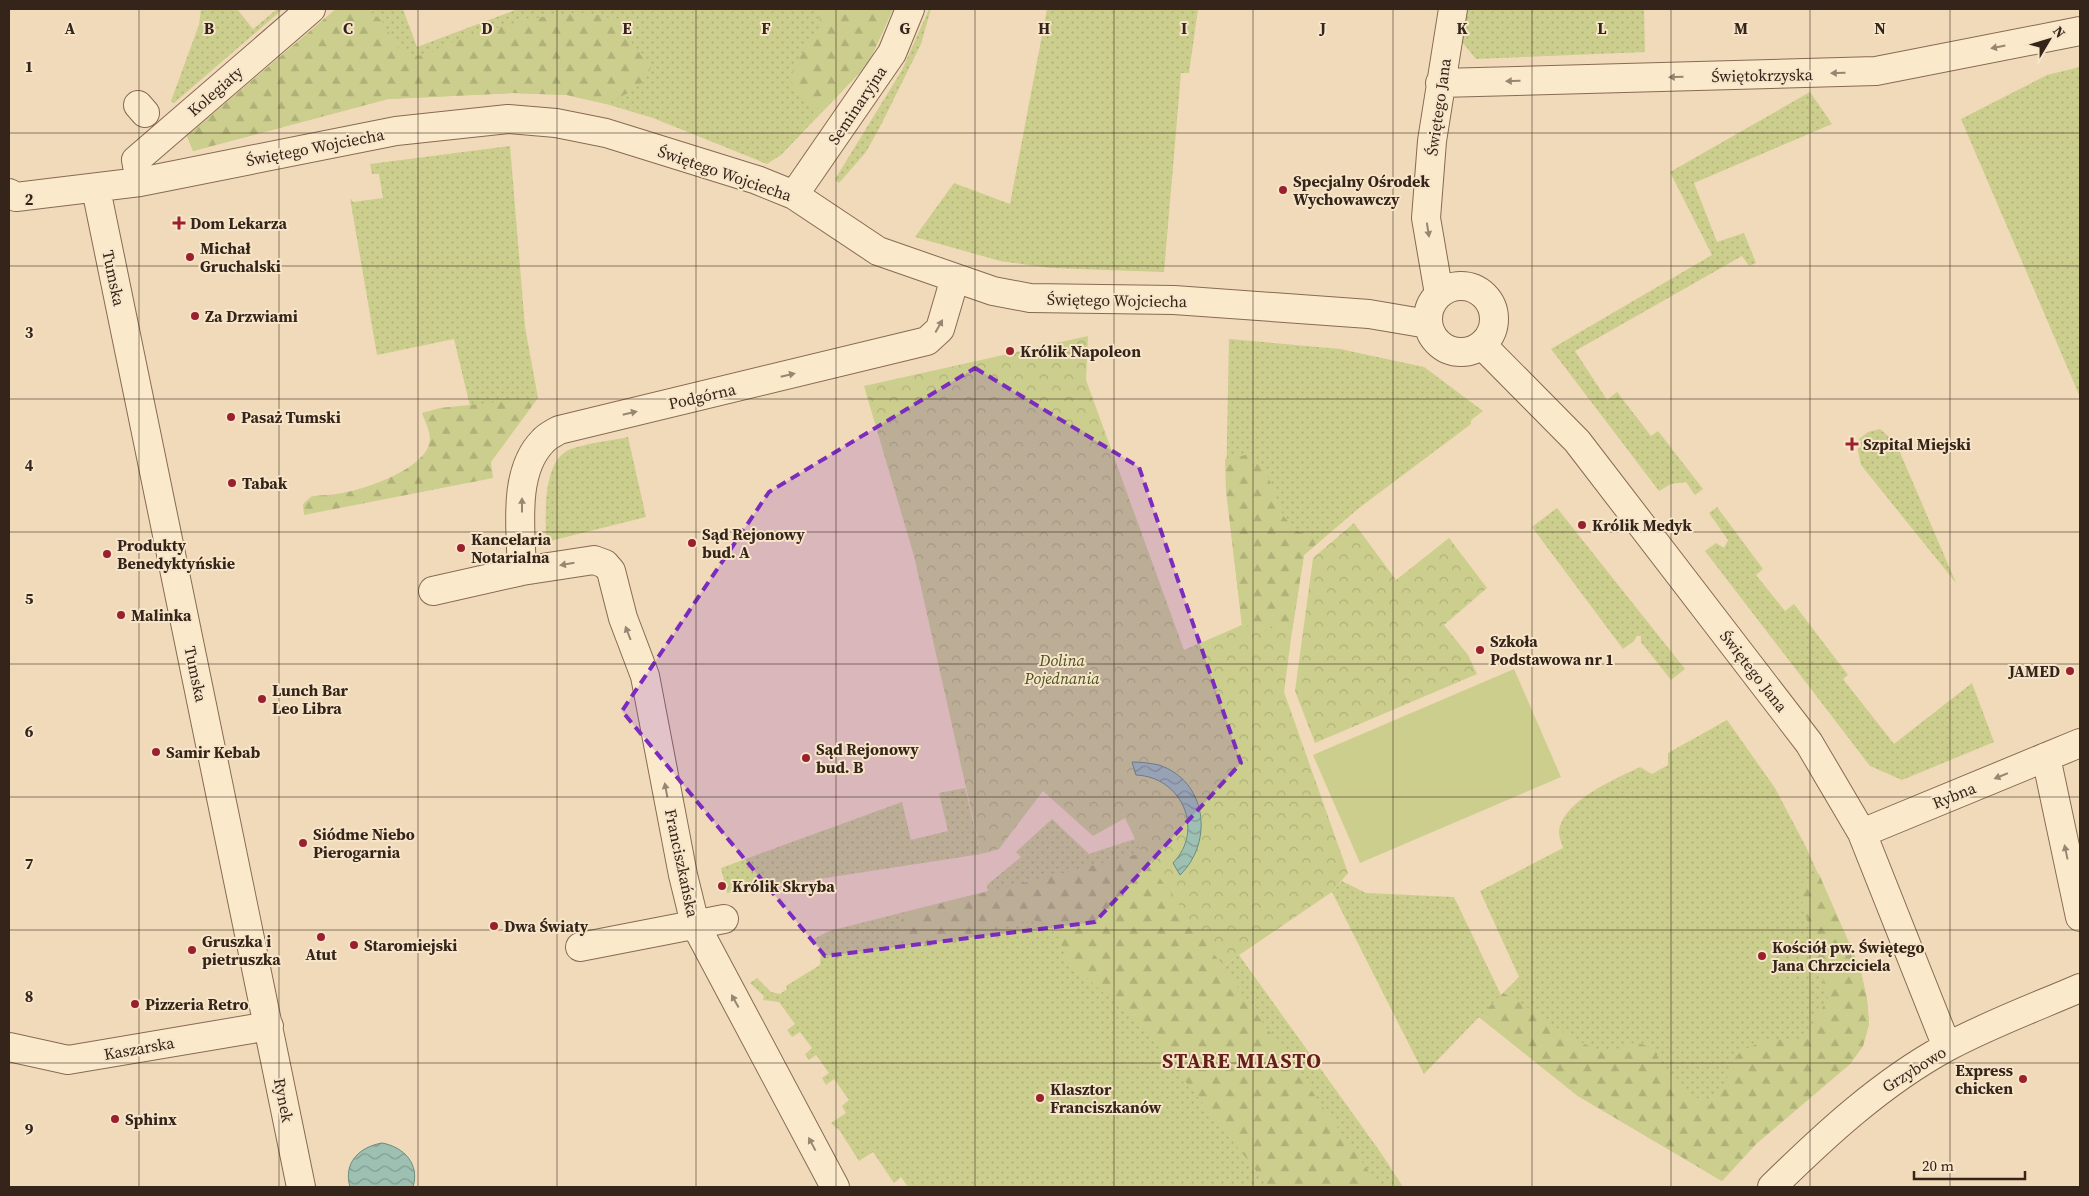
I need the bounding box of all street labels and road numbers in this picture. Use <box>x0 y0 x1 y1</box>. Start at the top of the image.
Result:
street label: Świętego Jana <box>1420 56 1456 157</box>
street label: Kolegiaty <box>183 60 248 121</box>
street label: Seminaryjna <box>823 61 892 149</box>
street label: Świętokrzyska <box>1711 63 1814 87</box>
street label: Świętego Wojciecha <box>244 123 387 171</box>
street label: Świętego Wojciecha <box>655 140 796 206</box>
street label: Tumska <box>97 248 131 309</box>
street label: Świętego Wojciecha <box>1047 288 1188 312</box>
street label: Podgórna <box>666 377 739 414</box>
street label: Świętego Jana <box>1715 625 1794 717</box>
street label: Tumska <box>179 644 213 705</box>
street label: Rybna <box>1929 776 1980 814</box>
street label: Franciszkańska <box>660 807 704 920</box>
street label: Kaszarska <box>102 1031 177 1065</box>
street label: Grzybowo <box>1878 1041 1950 1097</box>
street label: Rynek <box>269 1076 299 1124</box>

